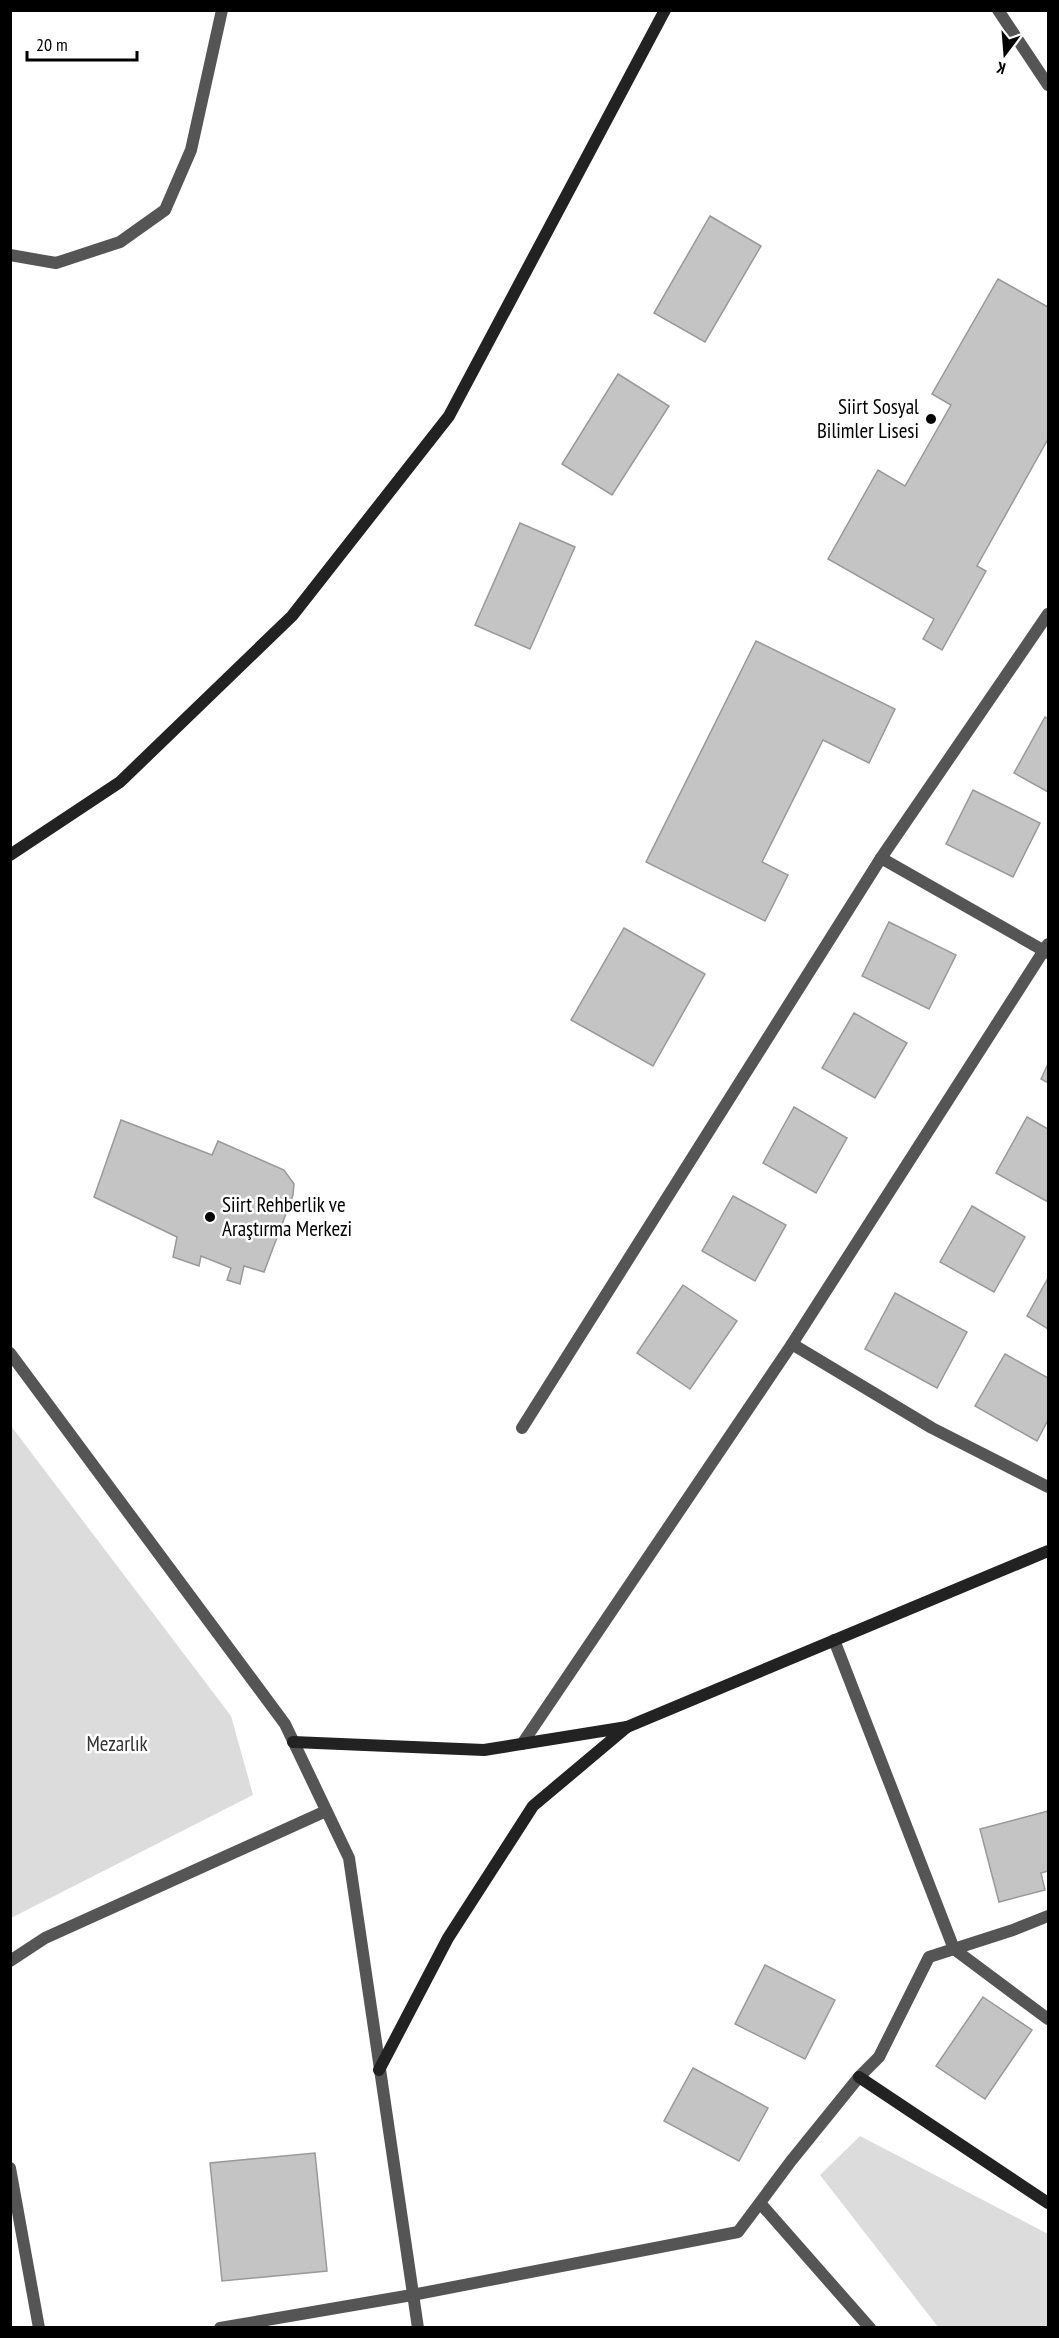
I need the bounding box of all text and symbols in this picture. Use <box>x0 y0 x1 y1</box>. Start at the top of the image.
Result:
scale bar <box>27 24 136 62</box>
north arrow <box>975 24 1035 84</box>
text: 20 m <box>36 33 68 56</box>
text: K <box>993 57 1008 79</box>
place label: Siirt Sosyal Bilimler Lisesi <box>817 393 919 444</box>
marker: Siirt Sosyal Bilimler Lisesi <box>924 412 938 426</box>
place label: Siirt Rehberlik ve Araştırma Merkezi <box>222 1191 352 1242</box>
marker: Siirt Rehberlik ve Araştırma Merkezi <box>203 1210 217 1224</box>
park label: Mezarlık <box>86 1730 148 1757</box>

